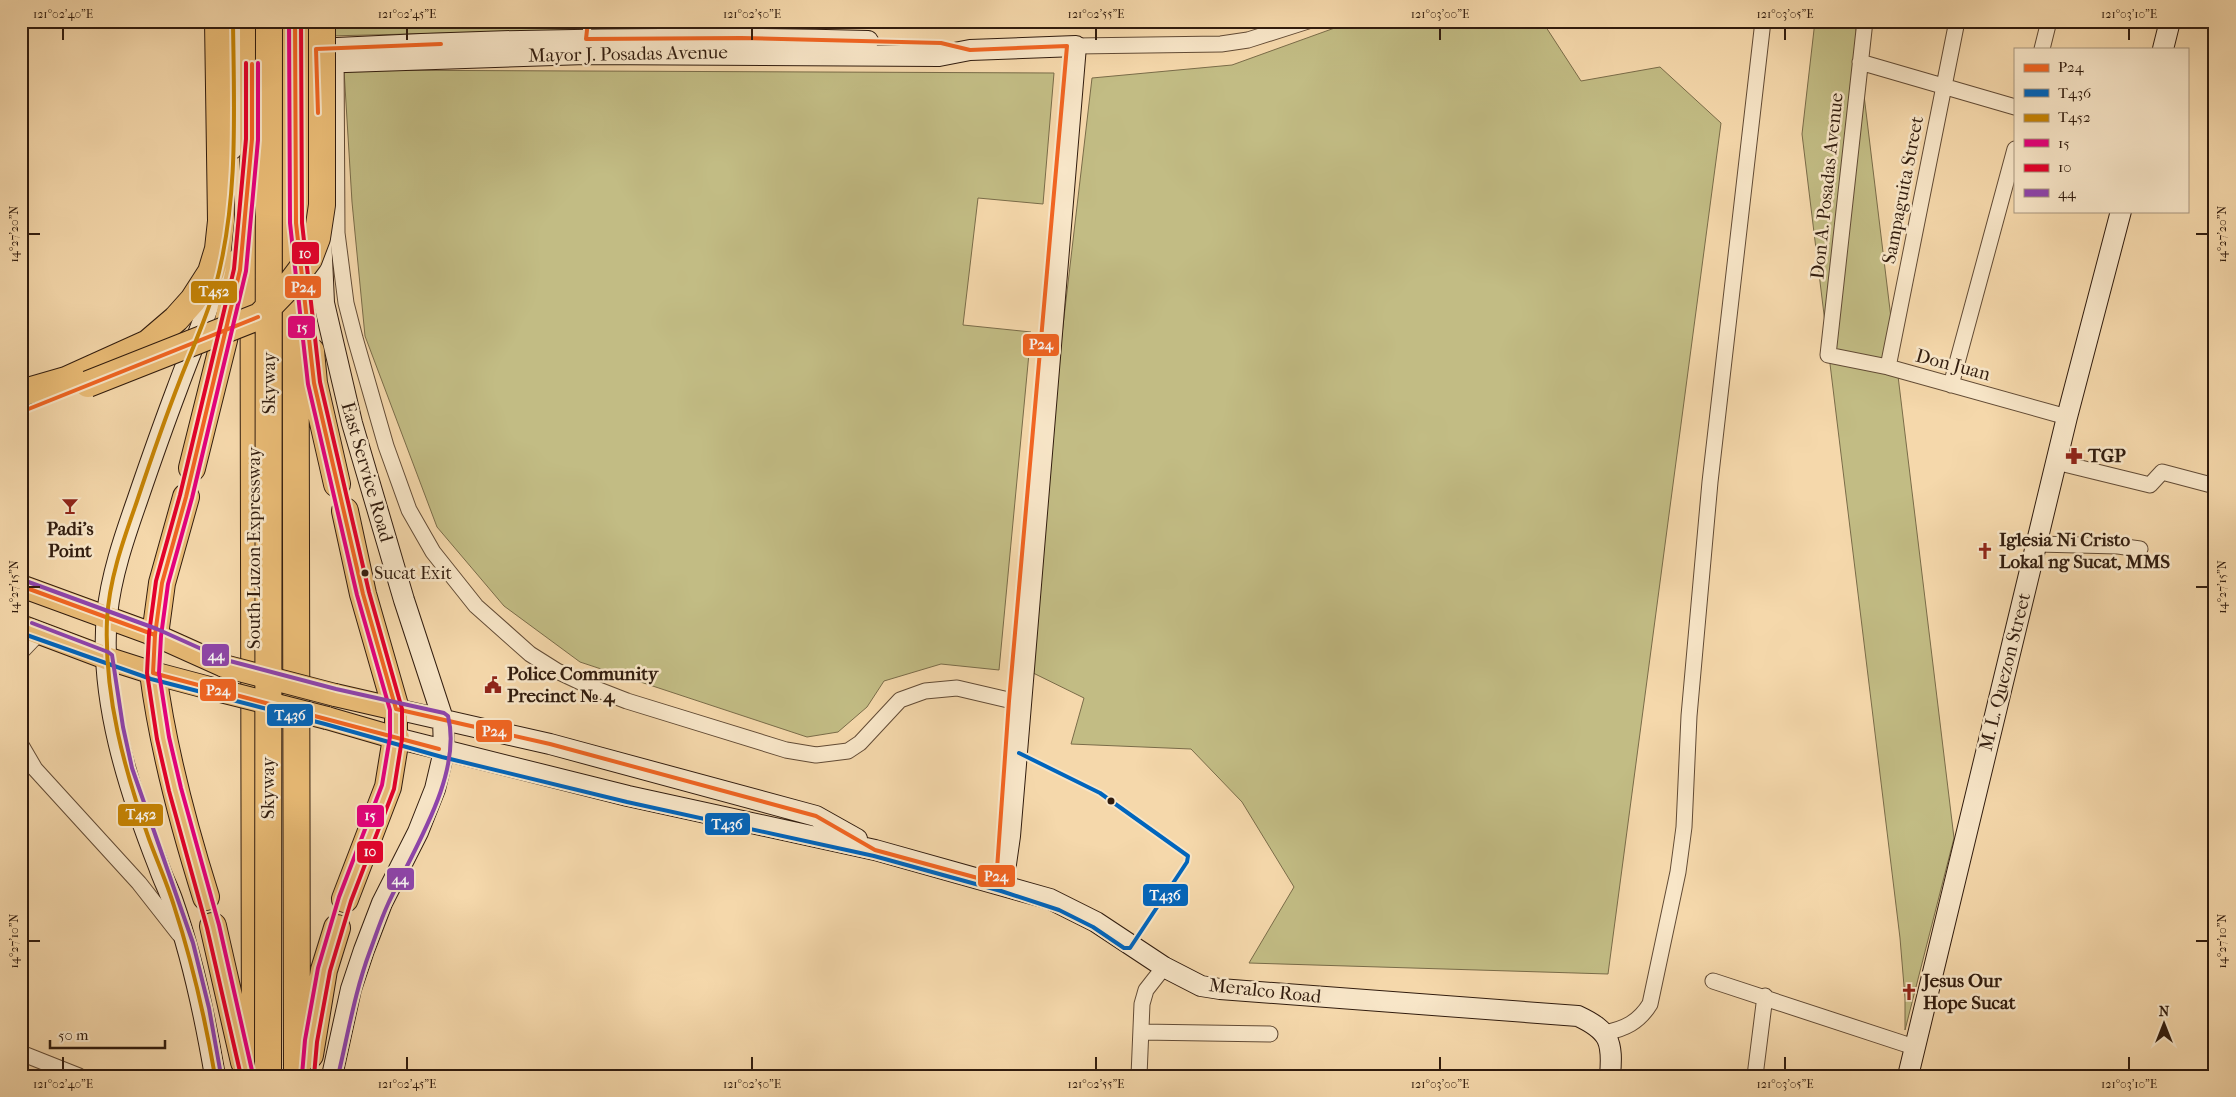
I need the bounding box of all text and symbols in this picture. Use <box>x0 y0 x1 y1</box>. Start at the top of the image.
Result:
text: 121°02'40"E <box>33 7 93 21</box>
text: 121°02'45"E <box>378 7 436 21</box>
text: 121°02'50"E <box>723 7 781 21</box>
text: 121°02'55"E <box>1068 7 1124 21</box>
text: 121°03'00"E <box>1411 7 1469 21</box>
text: 121°03'05"E <box>1756 7 1814 21</box>
text: 121°03'10"E <box>2101 7 2157 21</box>
street label: Mayor J. Posadas Avenue <box>528 41 728 67</box>
legend <box>2014 48 2188 212</box>
text: P24 <box>2058 58 2085 76</box>
text: T436 <box>2058 84 2092 102</box>
street label: Don A. Posadas Avenue <box>1806 92 1848 280</box>
text: T452 <box>2058 108 2091 126</box>
street label: Sampaguita Street <box>1878 114 1928 266</box>
text: 15 <box>2058 134 2070 152</box>
text: 10 <box>2058 158 2072 176</box>
text: 44 <box>2058 184 2077 202</box>
text: 14°27'20"N <box>7 206 21 262</box>
text: 14°27'20"N <box>2215 206 2229 262</box>
line badge: 10 <box>291 241 320 265</box>
text: 10 <box>299 245 312 262</box>
line badge: P24 <box>284 275 322 299</box>
text: P24 <box>291 279 316 296</box>
line badge: T452 <box>190 280 238 304</box>
text: T452 <box>198 283 229 300</box>
line badge: 15 <box>287 315 316 339</box>
text: 15 <box>297 319 308 336</box>
line badge: P24 <box>1022 333 1060 357</box>
text: P24 <box>1029 336 1054 353</box>
street label: Don Juan <box>1913 344 1993 386</box>
street label: Skyway <box>258 351 280 414</box>
street label: East Service Road <box>336 399 398 545</box>
place label: TGP <box>2087 445 2126 467</box>
street label: South Luzon Expressway <box>243 446 265 649</box>
pharmacy icon: TGP <box>2064 446 2084 466</box>
bar icon: Padi's Point <box>60 496 80 516</box>
place label: Padi's Point <box>47 518 93 562</box>
place label: Iglesia Ni Cristo Lokal ng Sucat, MMS <box>1999 529 2170 573</box>
church icon: Iglesia Ni Cristo Lokal ng Sucat, MMS <box>1975 541 1995 561</box>
text: 14°27'15"N <box>7 560 21 614</box>
text: 14°27'15"N <box>2215 560 2229 614</box>
place label: Sucat Exit <box>374 563 452 584</box>
marker: Sucat Exit <box>360 568 370 578</box>
street label: M. L. Quezon Street <box>1975 590 2035 753</box>
line badge: 44 <box>201 643 230 667</box>
text: 44 <box>207 647 225 664</box>
place label: Police Community Precinct № 4 <box>507 663 659 707</box>
public building icon: Police Community Precinct № 4 <box>483 675 503 695</box>
line badge: P24 <box>199 678 237 702</box>
text: P24 <box>206 682 231 699</box>
line badge: T436 <box>266 703 314 727</box>
text: T436 <box>273 707 306 724</box>
line badge: P24 <box>475 719 513 743</box>
text: P24 <box>482 723 507 740</box>
street label: Skyway <box>257 756 279 819</box>
unlabelled marker <box>1106 796 1116 806</box>
line badge: T452 <box>117 803 164 827</box>
line badge: 15 <box>356 804 385 828</box>
text: T452 <box>125 806 156 823</box>
text: 15 <box>365 807 376 824</box>
line badge: T436 <box>704 812 751 836</box>
text: T436 <box>710 816 743 833</box>
line badge: 10 <box>356 840 384 864</box>
text: 10 <box>364 843 377 860</box>
line badge: P24 <box>977 864 1016 888</box>
line badge: 44 <box>386 867 415 891</box>
text: P24 <box>984 868 1009 885</box>
text: 44 <box>391 871 409 888</box>
line badge: T436 <box>1142 883 1189 907</box>
text: T436 <box>1148 887 1181 904</box>
text: 14°27'10"N <box>7 914 21 968</box>
text: 14°27'10"N <box>2215 914 2229 968</box>
place label: Jesus Our Hope Sucat <box>1921 970 2016 1014</box>
street label: Meralco Road <box>1208 974 1323 1008</box>
church icon: Jesus Our Hope Sucat <box>1899 982 1919 1002</box>
north arrow <box>2138 1000 2188 1050</box>
text: N <box>2159 1003 2170 1020</box>
scale bar <box>50 1017 165 1049</box>
text: 50 m <box>58 1026 89 1044</box>
text: 121°02'40"E <box>33 1077 93 1091</box>
text: 121°02'45"E <box>378 1077 436 1091</box>
text: 121°02'50"E <box>723 1077 781 1091</box>
text: 121°02'55"E <box>1068 1077 1124 1091</box>
text: 121°03'00"E <box>1411 1077 1469 1091</box>
text: 121°03'05"E <box>1756 1077 1814 1091</box>
text: 121°03'10"E <box>2101 1077 2157 1091</box>

